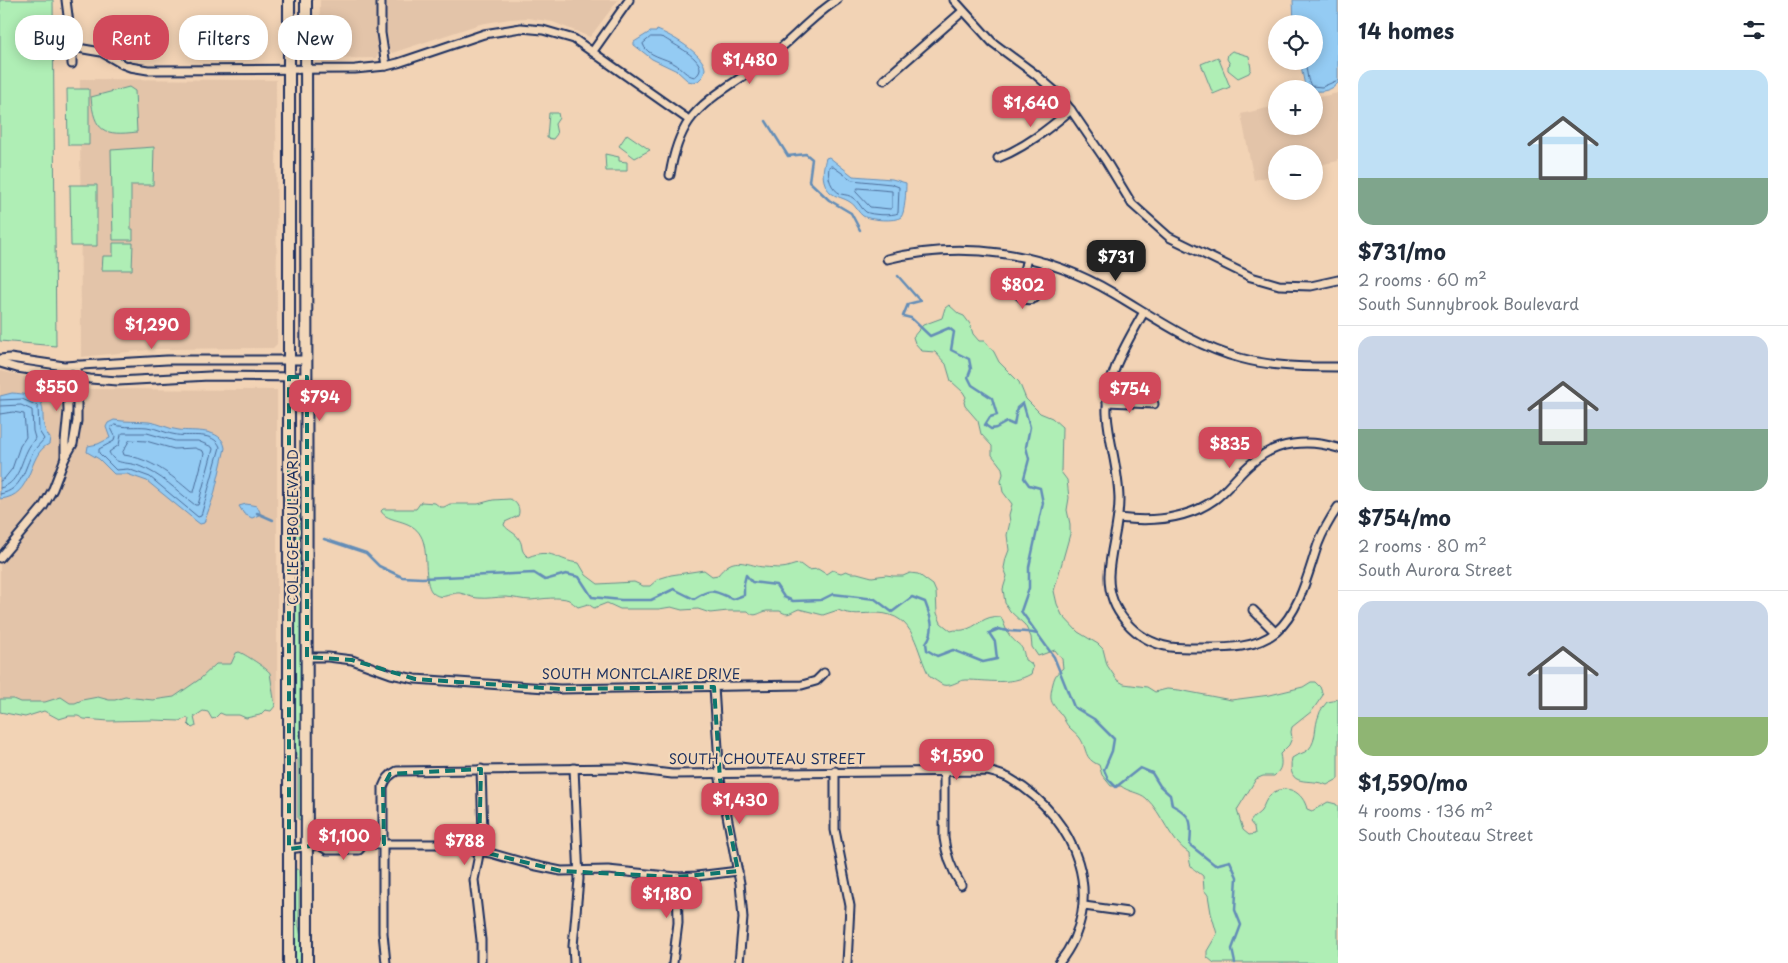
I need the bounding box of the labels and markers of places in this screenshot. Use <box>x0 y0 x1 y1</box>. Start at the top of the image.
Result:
pin: $1,480 <box>709 42 791 85</box>
pin: $1,640 <box>990 86 1072 128</box>
pin: $731 <box>1086 240 1146 282</box>
pin: $802 <box>993 268 1053 310</box>
pin: $1,290 <box>111 308 193 350</box>
pin: $550 <box>27 370 87 412</box>
pin: $754 <box>1100 372 1160 414</box>
pin: $794 <box>290 380 350 422</box>
pin: $835 <box>1200 426 1260 469</box>
pin: $1,590 <box>916 738 998 781</box>
pin: $1,430 <box>699 782 781 825</box>
pin: $1,100 <box>303 818 385 861</box>
pin: $788 <box>435 824 495 866</box>
pin: $1,180 <box>626 876 708 919</box>

